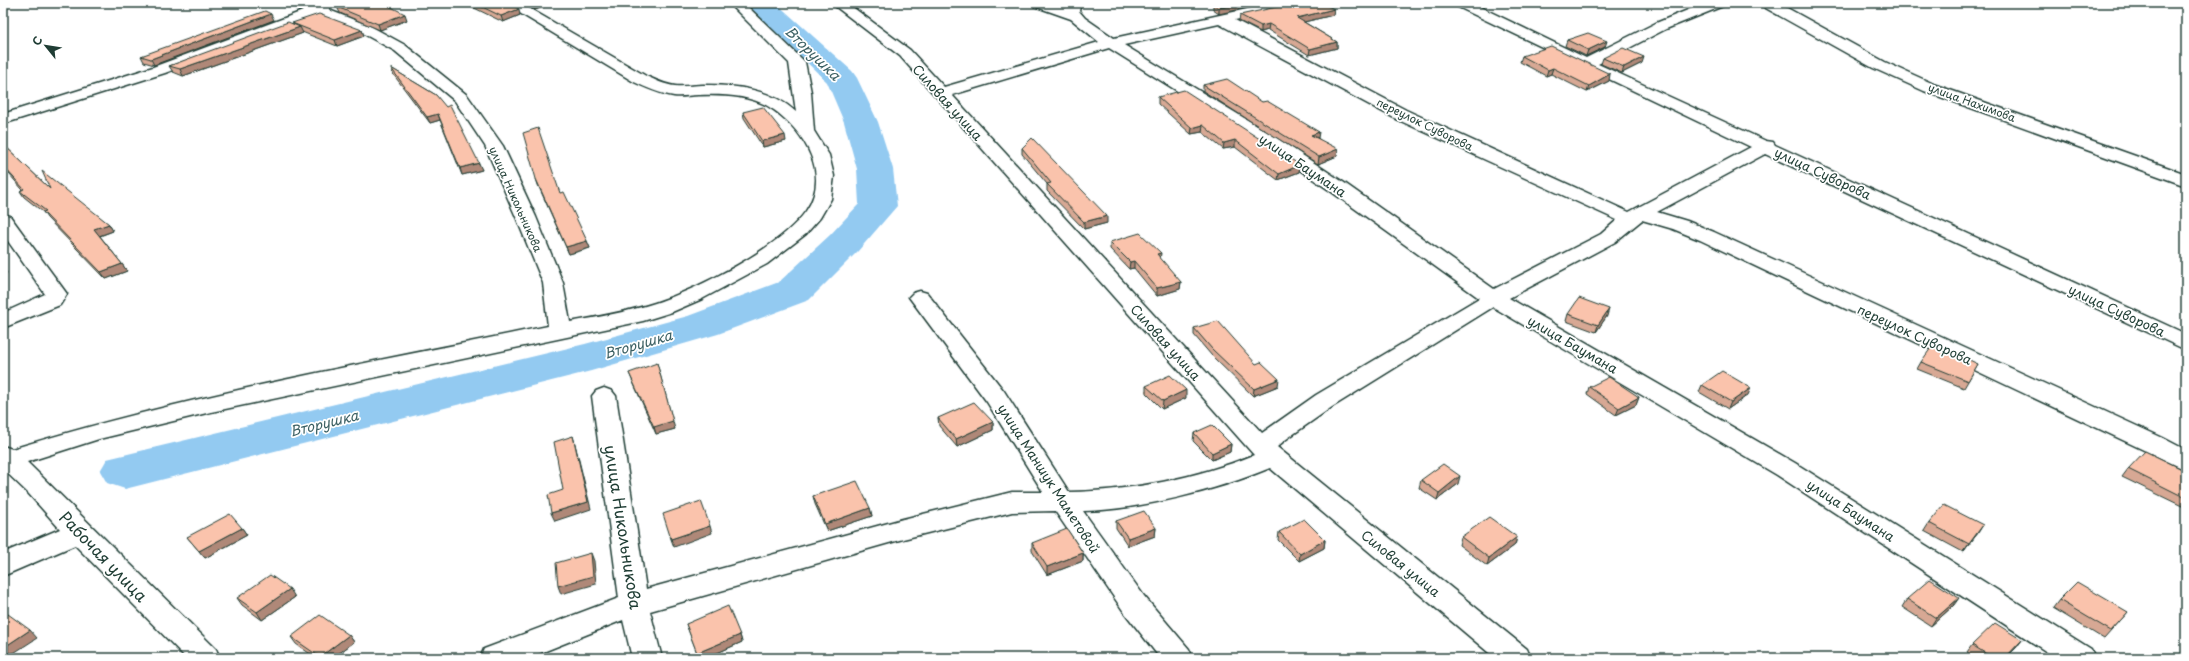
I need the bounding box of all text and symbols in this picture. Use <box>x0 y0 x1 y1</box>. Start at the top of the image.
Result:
water label: Вторушка <box>780 21 846 86</box>
north arrow <box>26 26 66 66</box>
text: С <box>27 33 46 49</box>
street label: Силовая улица <box>909 60 988 145</box>
street label: улица Нахимова <box>1926 78 2018 126</box>
street label: переулок Суворова <box>1374 93 1476 155</box>
street label: улица Баумана <box>1256 129 1351 202</box>
street label: улица Суворова <box>1771 142 1875 204</box>
street label: улица Никольникова <box>485 143 547 255</box>
street label: улица Суворова <box>2065 279 2169 341</box>
street label: переулок Суворова <box>1855 299 1976 369</box>
street label: Силовая улица <box>1127 300 1206 385</box>
street label: улица Баумана <box>1524 310 1622 378</box>
water label: Вторушка <box>601 324 676 364</box>
street label: улица Маншук Маметовой <box>994 400 1104 556</box>
water label: Вторушка <box>287 404 362 442</box>
street label: улица Никольникова <box>599 443 649 611</box>
street label: улица Баумана <box>1803 474 1899 546</box>
street label: Рабочая улица <box>54 505 154 607</box>
street label: Силовая улица <box>1357 525 1445 601</box>

